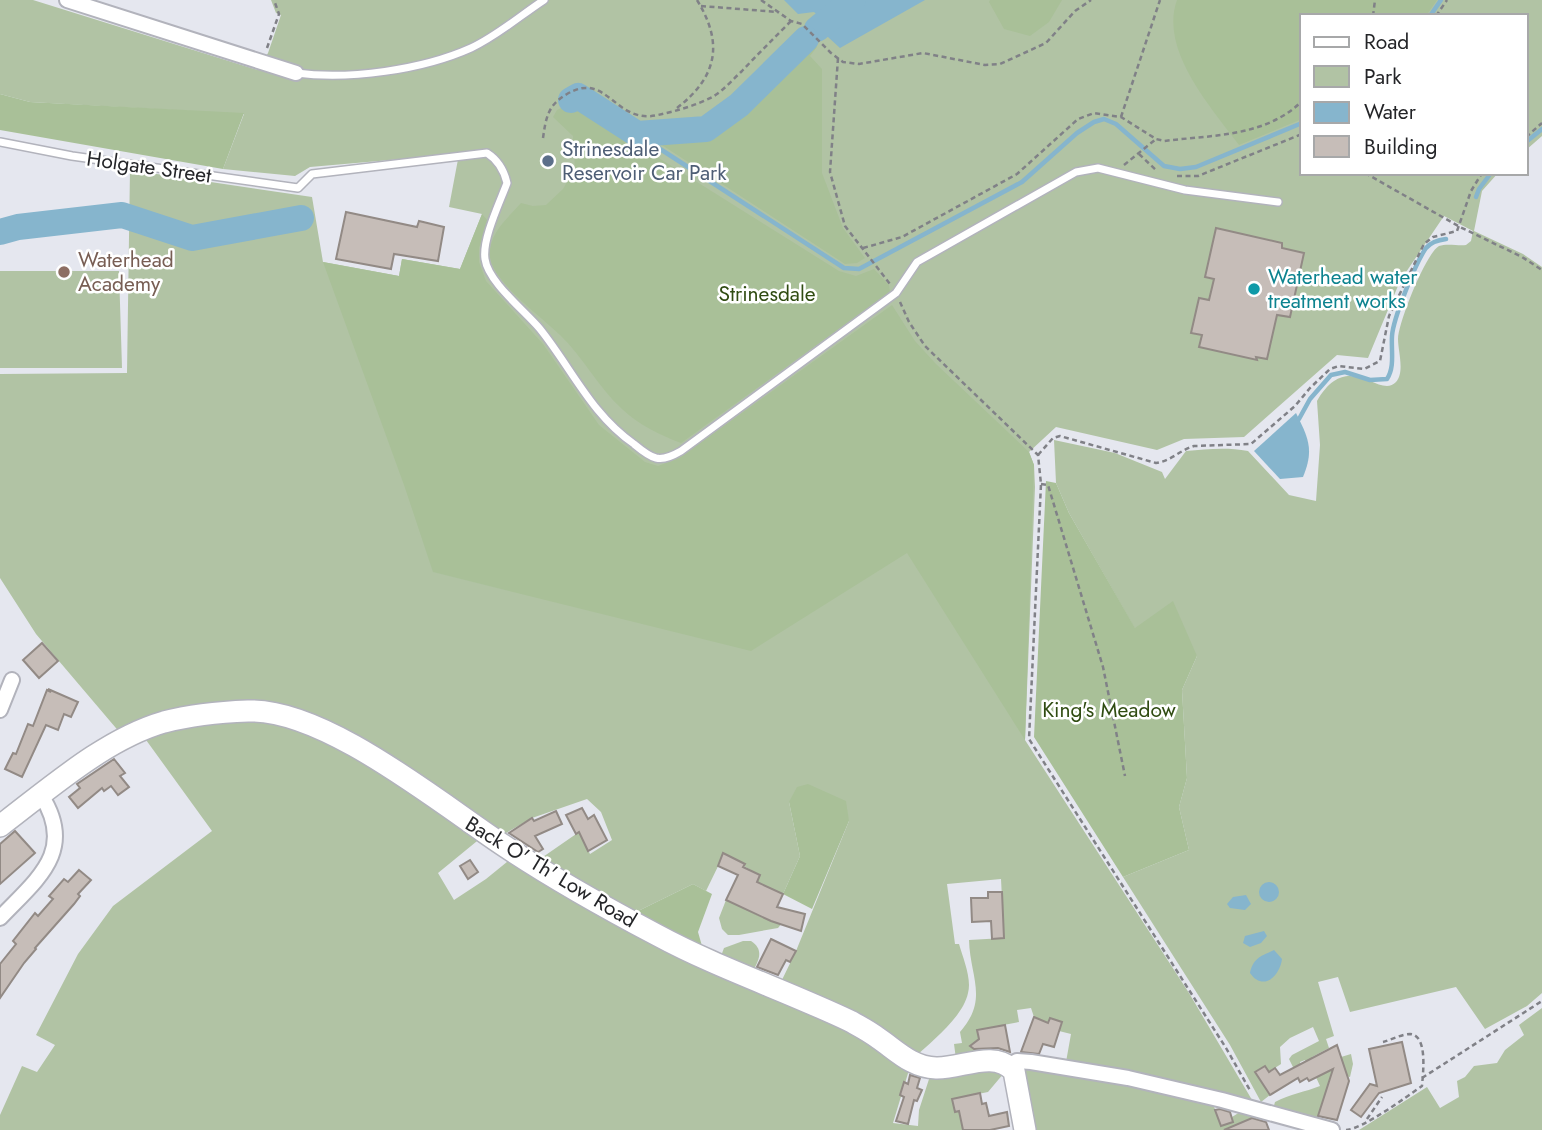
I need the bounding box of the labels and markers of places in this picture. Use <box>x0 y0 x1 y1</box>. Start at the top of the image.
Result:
place label: Strinesdale Reservoir Car Park <box>562 134 727 188</box>
marker: Strinesdale Reservoir Car Park <box>540 153 556 169</box>
place label: Waterhead Academy <box>78 245 174 299</box>
place label: Waterhead water treatment works <box>1268 262 1418 316</box>
marker: Waterhead Academy <box>56 264 72 280</box>
marker: Waterhead water treatment works <box>1246 281 1262 297</box>

